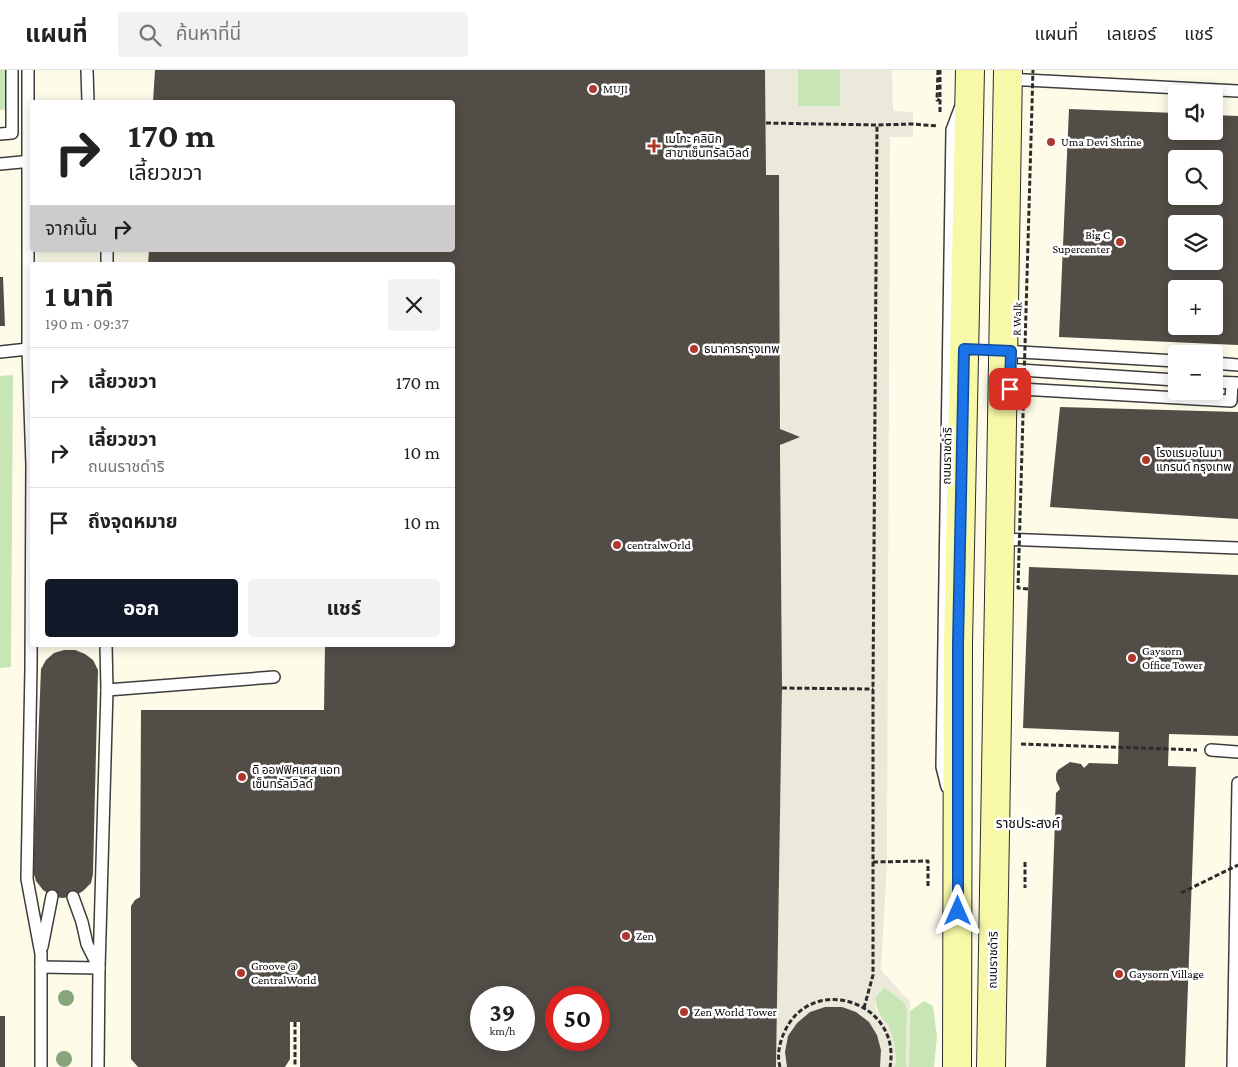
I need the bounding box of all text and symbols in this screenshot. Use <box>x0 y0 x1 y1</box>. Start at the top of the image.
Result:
search box <box>118 12 468 57</box>
text: แผนที่ <box>25 20 88 47</box>
icon: search <box>136 21 164 49</box>
text: ค้นหาที่นี่ <box>176 23 241 44</box>
text: แผนที่ <box>1034 24 1078 44</box>
text: เลเยอร์ <box>1106 24 1156 44</box>
text: แชร์ <box>1184 24 1213 44</box>
place label: MUJI <box>603 82 628 96</box>
marker: MUJI <box>587 83 599 95</box>
map controls <box>1168 85 1223 400</box>
button: sound <box>1168 85 1223 140</box>
text: 170 m <box>128 116 215 155</box>
icon: right <box>45 120 110 185</box>
place label: เมโกะ คลินิก สาขาเซ็นทรัลเวิลด์ <box>665 132 749 160</box>
place label: Uma Devi Shrine <box>1061 135 1142 149</box>
marker: Uma Devi Shrine <box>1045 136 1057 148</box>
marker: เมโกะ คลินิก สาขาเซ็นทรัลเวิลด์ <box>647 139 661 153</box>
button: search <box>1168 150 1223 205</box>
text: เลี้ยวขวา <box>128 160 203 185</box>
icon: right <box>108 215 136 243</box>
button: layers <box>1168 215 1223 270</box>
text: จากนั้น <box>45 218 98 239</box>
place label: Big C Supercenter <box>1052 228 1111 256</box>
marker: Big C Supercenter <box>1114 236 1126 248</box>
text: 1 นาที <box>45 279 114 312</box>
button: close <box>388 279 440 331</box>
button: + <box>1168 280 1223 335</box>
street label: R Walk <box>1009 302 1025 336</box>
text: 190 m · 09:37 <box>45 315 129 332</box>
place label: ธนาคารกรุงเทพ <box>704 342 780 356</box>
marker: ธนาคารกรุงเทพ <box>688 343 700 355</box>
button: − <box>1168 345 1223 400</box>
pin <box>989 368 1031 410</box>
icon: right <box>45 369 73 397</box>
text: เลี้ยวขวา <box>88 371 157 392</box>
text: 170 m <box>396 372 440 393</box>
icon: arrive <box>996 375 1024 403</box>
street label: ถนนราชดำริ <box>940 427 955 485</box>
text: เลี้ยวขวา <box>88 429 157 450</box>
icon: right <box>45 439 73 467</box>
text: 10 m <box>404 442 440 463</box>
place label: โรงแรมอโนมา แกรนด์ กรุงเทพ <box>1156 446 1232 474</box>
marker: โรงแรมอโนมา แกรนด์ กรุงเทพ <box>1140 454 1152 466</box>
text: ถนนราชดำริ <box>88 458 165 475</box>
icon: arrive <box>45 509 73 537</box>
text: ถึงจุดหมาย <box>88 511 178 532</box>
text: 10 m <box>404 512 440 533</box>
place label: centralwOrld <box>627 538 692 552</box>
marker: centralwOrld <box>611 539 623 551</box>
button: ออก <box>45 579 238 637</box>
button: แชร์ <box>248 579 440 637</box>
place label: Gaysorn Office Tower <box>1142 644 1203 672</box>
marker: Gaysorn Office Tower <box>1126 652 1138 664</box>
place label: ดิ ออฟฟิศเศส แอท เซ็นทรัลเวิลด์ <box>252 763 340 791</box>
marker: ดิ ออฟฟิศเศส แอท เซ็นทรัลเวิลด์ <box>236 771 248 783</box>
district label: ราชประสงค์ <box>996 815 1060 831</box>
position arrow <box>931 884 983 936</box>
place label: Zen <box>636 929 655 943</box>
marker: Zen <box>620 930 632 942</box>
street label: ถนนราชดำริ <box>986 931 1001 989</box>
place label: Groove @ CentralWorld <box>251 959 317 987</box>
marker: Groove @ CentralWorld <box>235 967 247 979</box>
place label: Gaysorn Village <box>1129 967 1204 981</box>
marker: Gaysorn Village <box>1113 968 1125 980</box>
speed limit sign: 50 <box>545 986 610 1051</box>
text: 39 <box>490 999 515 1026</box>
place label: Zen World Tower <box>694 1005 778 1019</box>
marker: Zen World Tower <box>678 1006 690 1018</box>
text: km/h <box>490 1024 515 1038</box>

